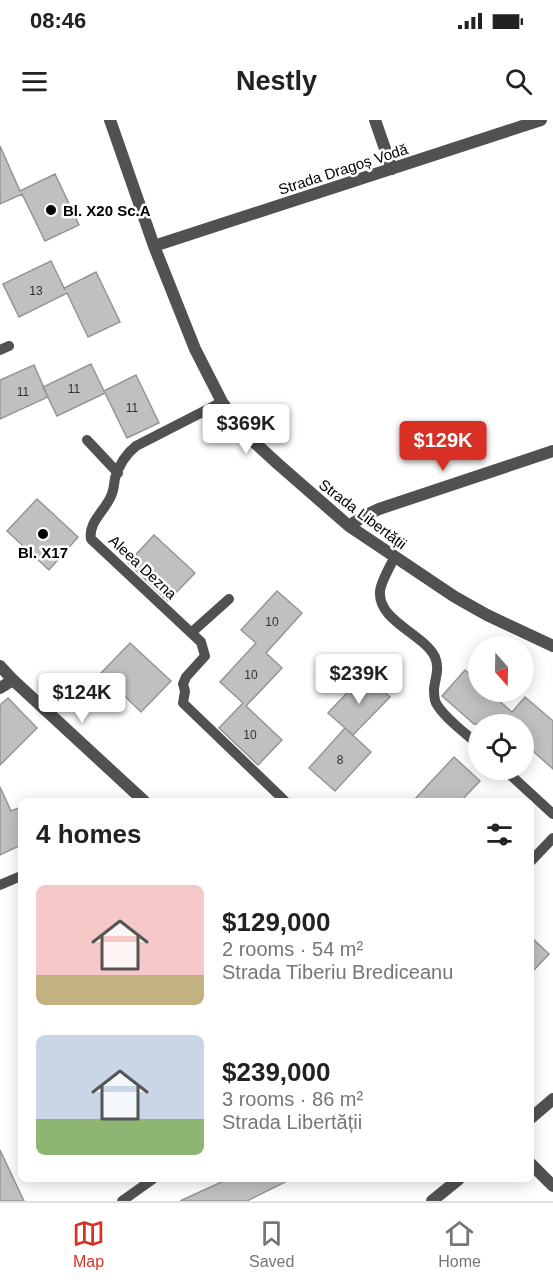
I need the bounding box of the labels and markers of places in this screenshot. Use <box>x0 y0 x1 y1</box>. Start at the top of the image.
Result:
place label: Bl. X20 Sc.A <box>63 202 151 219</box>
marker: Bl. X20 Sc.A <box>44 203 58 217</box>
pin: $369K <box>204 404 288 455</box>
pin: $129K <box>401 421 485 472</box>
marker: Bl. X17 <box>36 527 50 541</box>
place label: Bl. X17 <box>18 544 68 561</box>
pin: $239K <box>317 654 401 705</box>
pin: $124K <box>40 673 124 724</box>

